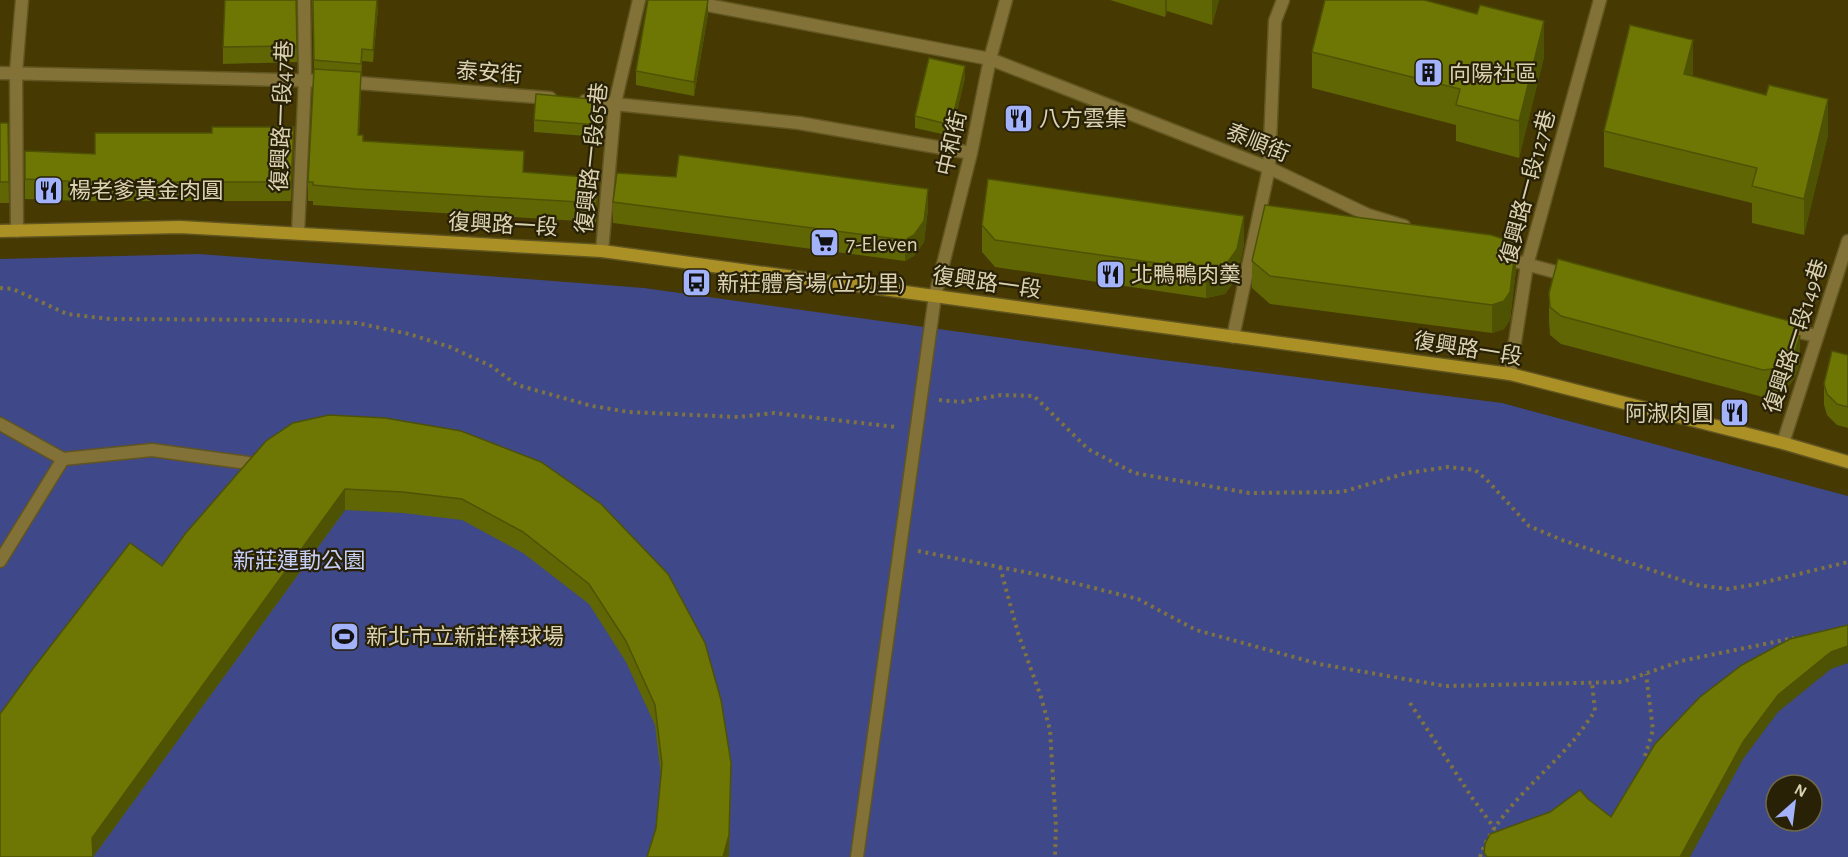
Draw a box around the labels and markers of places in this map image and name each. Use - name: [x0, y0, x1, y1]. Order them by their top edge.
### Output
- building icon: 向陽社區: [1412, 57, 1444, 89]
- place label: 向陽社區: [1449, 62, 1537, 85]
- restaurant icon: 八方雲集: [1002, 102, 1034, 134]
- place label: 八方雲集: [1039, 107, 1127, 130]
- restaurant icon: 楊老爹黃金肉圓: [32, 174, 64, 206]
- place label: 楊老爹黃金肉圓: [69, 179, 223, 202]
- supermarket icon: 7-Eleven: [809, 227, 841, 259]
- place label: 7-Eleven: [846, 233, 918, 255]
- restaurant icon: 北鴨鴨肉羮: [1094, 258, 1126, 290]
- place label: 北鴨鴨肉羮: [1131, 263, 1241, 286]
- bus stop icon: 新莊體育場(立功里): [680, 267, 712, 299]
- place label: 新莊體育場(立功里): [717, 272, 906, 295]
- restaurant icon: 阿淑肉圓: [1718, 397, 1750, 429]
- place label: 阿淑肉圓: [1625, 402, 1713, 425]
- sports icon: 新北市立新莊棒球場: [329, 620, 361, 652]
- place label: 新北市立新莊棒球場: [366, 625, 564, 648]

